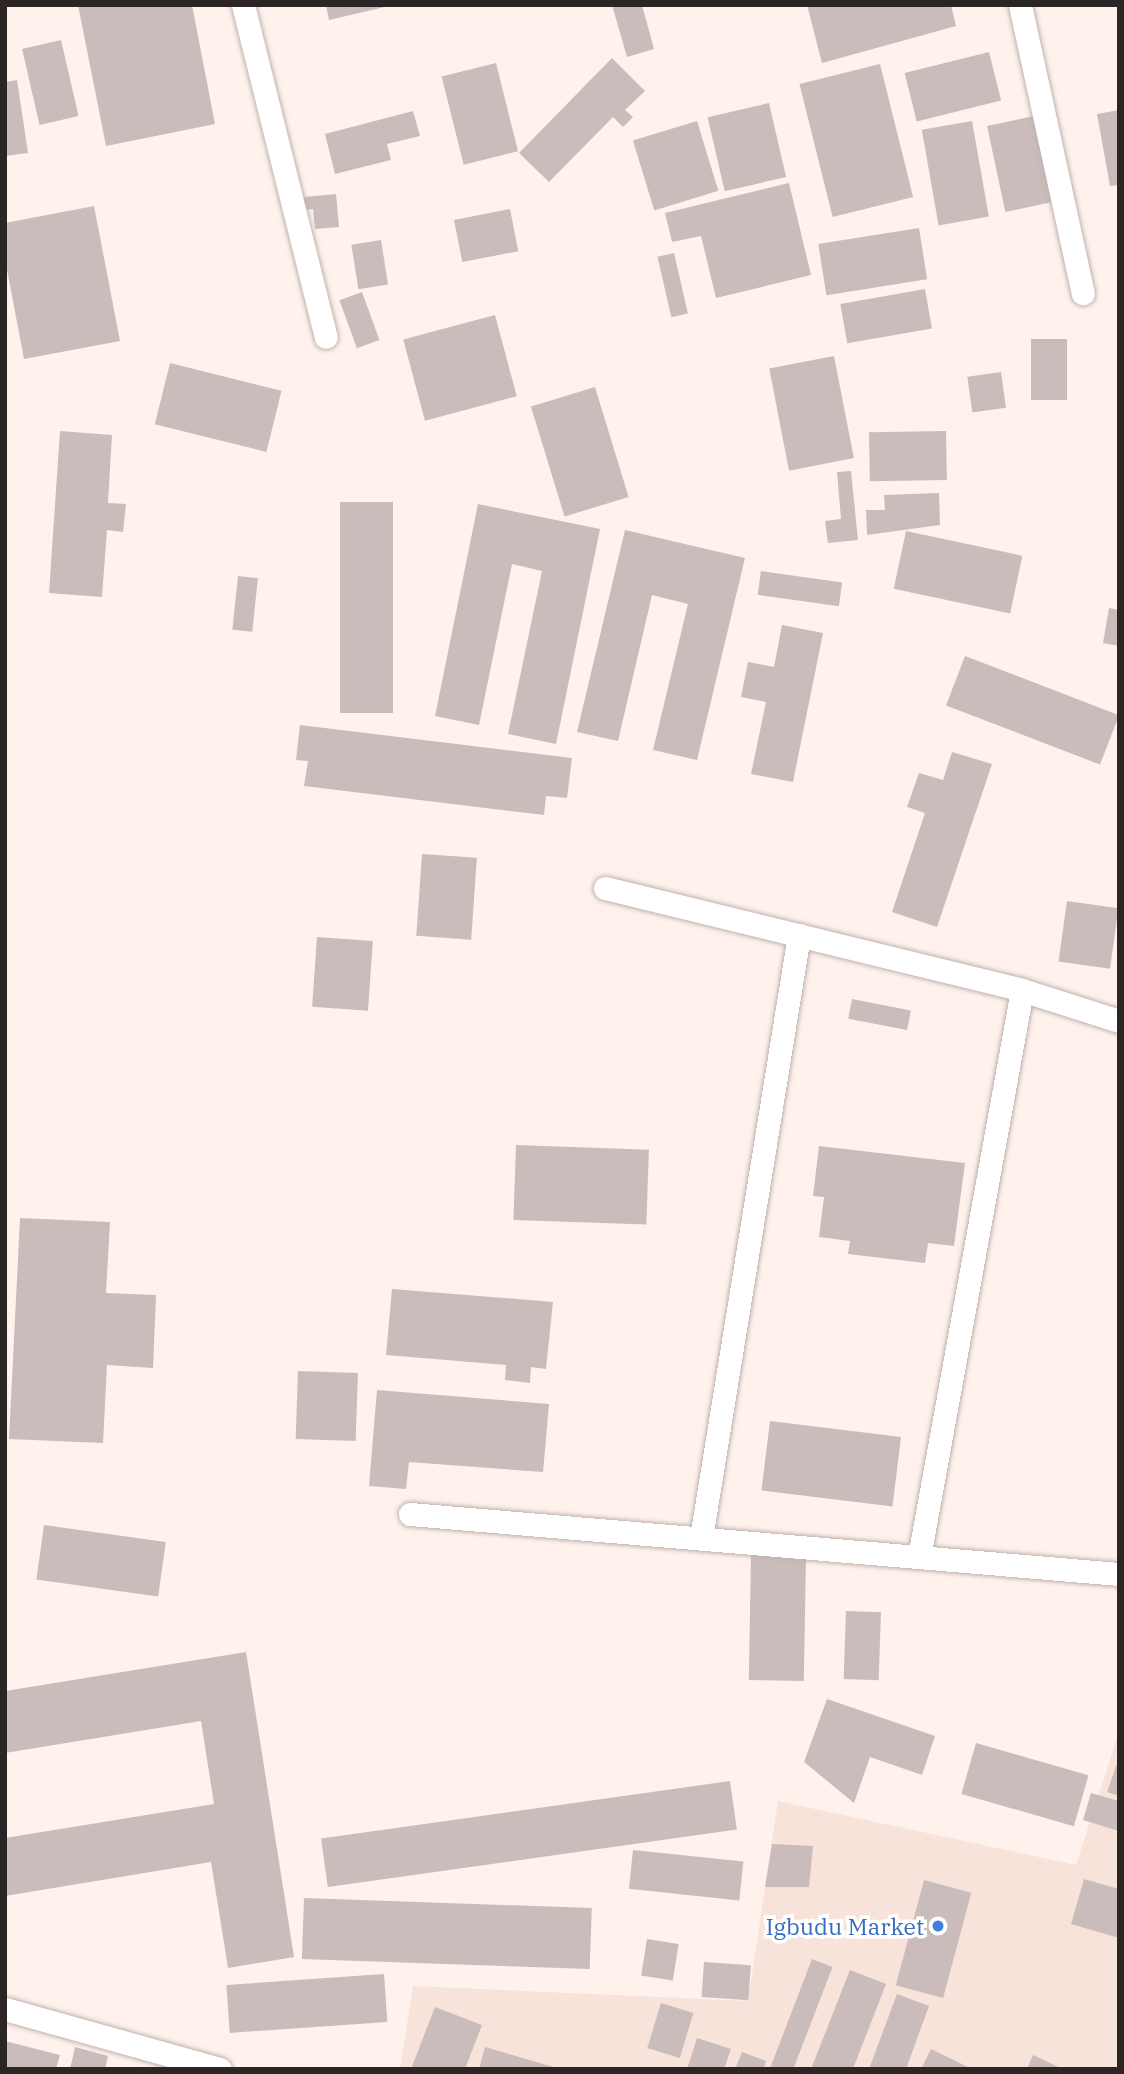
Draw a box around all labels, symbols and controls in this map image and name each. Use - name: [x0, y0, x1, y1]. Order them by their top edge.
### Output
- place label: Igbudu Market: [766, 1912, 924, 1940]
- marker: Igbudu Market: [930, 1918, 946, 1934]

